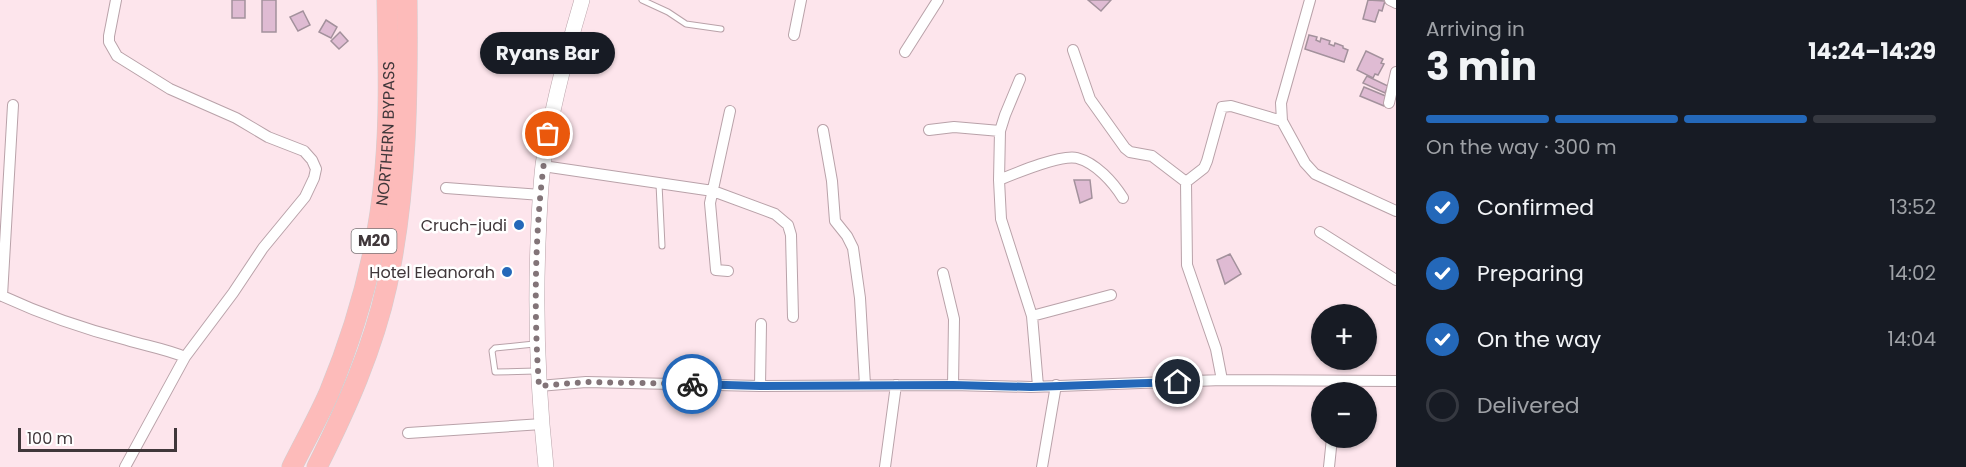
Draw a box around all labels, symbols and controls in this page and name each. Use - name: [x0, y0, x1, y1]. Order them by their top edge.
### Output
- text: Arriving in: [1426, 15, 1525, 43]
- callout: Ryans Bar: [480, 32, 616, 74]
- text: 14:24–14:29: [1808, 36, 1936, 67]
- text: Ryans Bar: [496, 39, 599, 67]
- text: 3 min: [1426, 39, 1537, 94]
- street label: NORTHERN BYPASS: [370, 61, 400, 207]
- pin: [522, 108, 573, 159]
- icon: bag: [531, 117, 564, 150]
- text: On the way · 300 m: [1426, 133, 1617, 161]
- icon: check: [1426, 191, 1459, 224]
- text: Confirmed: [1477, 192, 1594, 223]
- text: 13:52: [1890, 193, 1936, 221]
- place label: Cruch-judi: [421, 214, 507, 237]
- marker: Cruch-judi: [512, 218, 526, 232]
- road number: M20: [352, 229, 397, 253]
- icon: check: [1426, 257, 1459, 290]
- text: Preparing: [1477, 258, 1584, 289]
- text: 14:02: [1889, 259, 1936, 287]
- place label: Hotel Eleanorah: [369, 261, 495, 284]
- marker: Hotel Eleanorah: [500, 265, 514, 279]
- map controls: [1311, 304, 1377, 448]
- button: +: [1311, 304, 1377, 370]
- icon: check: [1426, 323, 1459, 356]
- text: On the way: [1477, 324, 1601, 355]
- text: 14:04: [1888, 325, 1936, 353]
- courier: [662, 354, 722, 414]
- pin: [1152, 356, 1203, 407]
- icon: home: [1161, 365, 1194, 398]
- icon: bike: [676, 368, 709, 401]
- button: −: [1311, 382, 1377, 448]
- text: Delivered: [1477, 390, 1580, 421]
- scale bar: [18, 425, 177, 452]
- text: 100 m: [27, 427, 73, 450]

